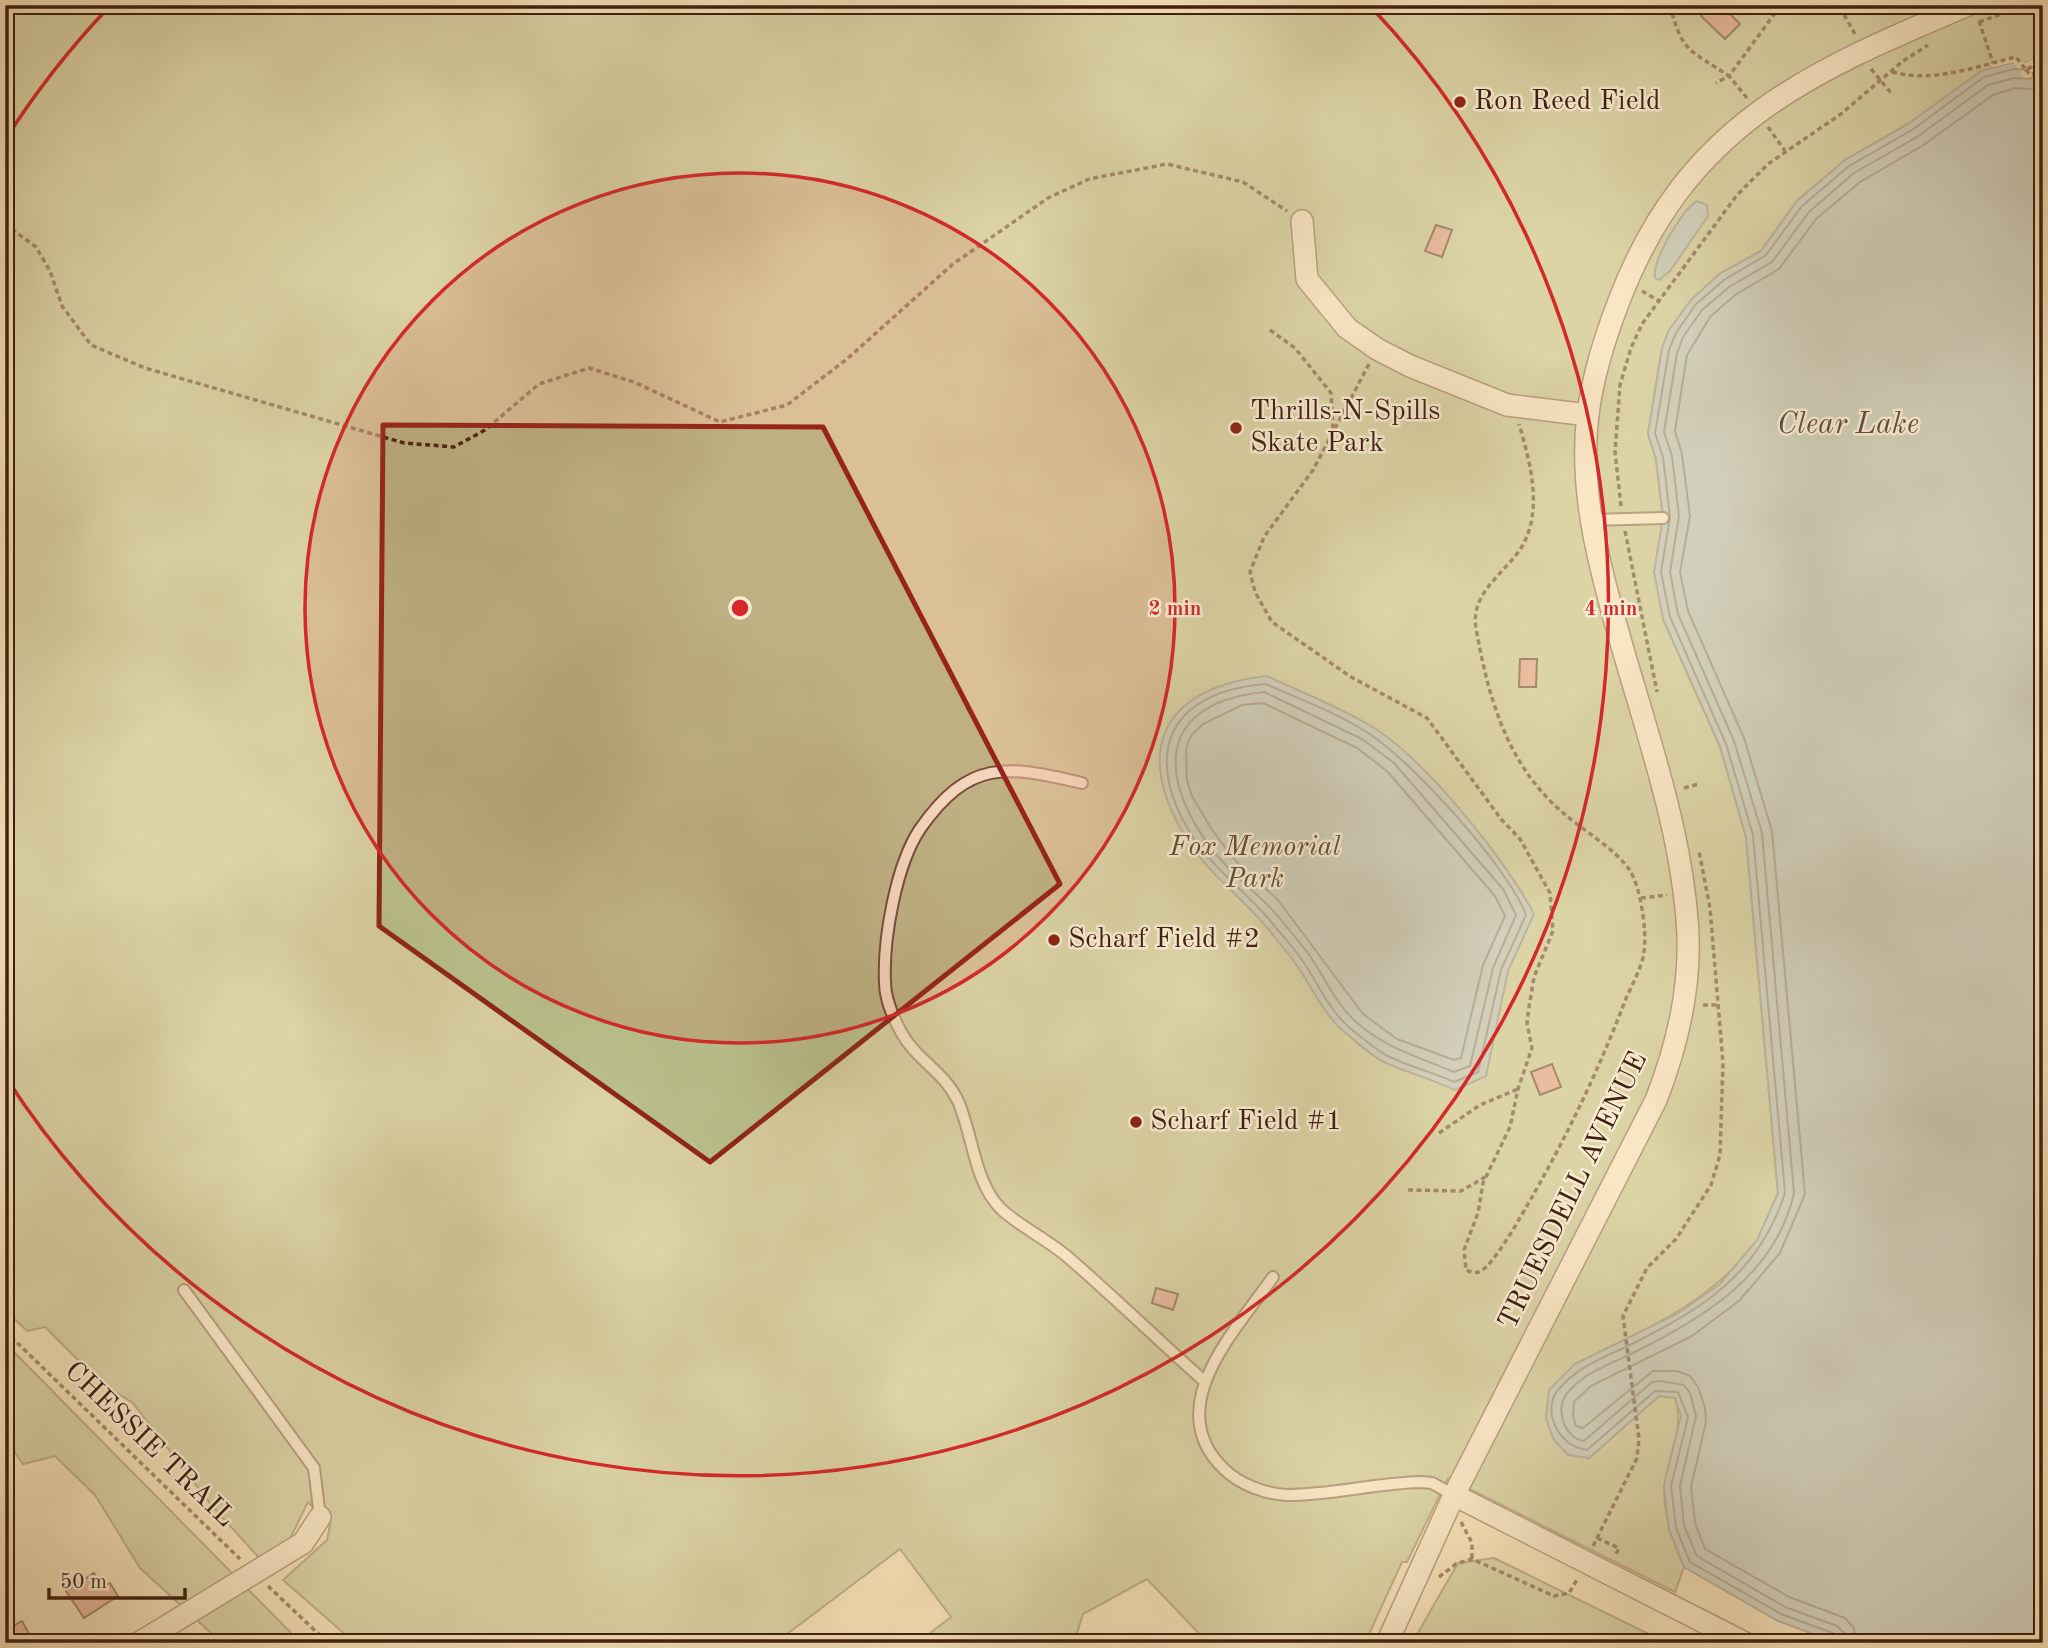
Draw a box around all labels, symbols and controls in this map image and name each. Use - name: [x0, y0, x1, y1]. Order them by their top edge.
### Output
- place label: Ron Reed Field: [1474, 88, 1661, 116]
- marker: Ron Reed Field: [1452, 94, 1468, 110]
- place label: Thrills-N-Spills Skate Park: [1250, 398, 1441, 458]
- water label: Clear Lake: [1777, 410, 1919, 440]
- marker: Thrills-N-Spills Skate Park: [1228, 420, 1244, 436]
- centre of rings: [728, 596, 752, 620]
- text: 2 min: [1149, 599, 1201, 620]
- text: 4 min: [1585, 599, 1637, 620]
- park label: Fox Memorial Park: [1168, 834, 1341, 894]
- place label: Scharf Field #2: [1068, 926, 1260, 954]
- marker: Scharf Field #2: [1046, 932, 1062, 948]
- street label: TRUESDELL AVENUE: [1495, 1048, 1653, 1334]
- place label: Scharf Field #1: [1150, 1108, 1342, 1136]
- marker: Scharf Field #1: [1128, 1114, 1144, 1130]
- street label: CHESSIE TRAIL: [59, 1357, 239, 1533]
- scale bar: [49, 1557, 186, 1601]
- text: 50 m: [60, 1572, 107, 1593]

